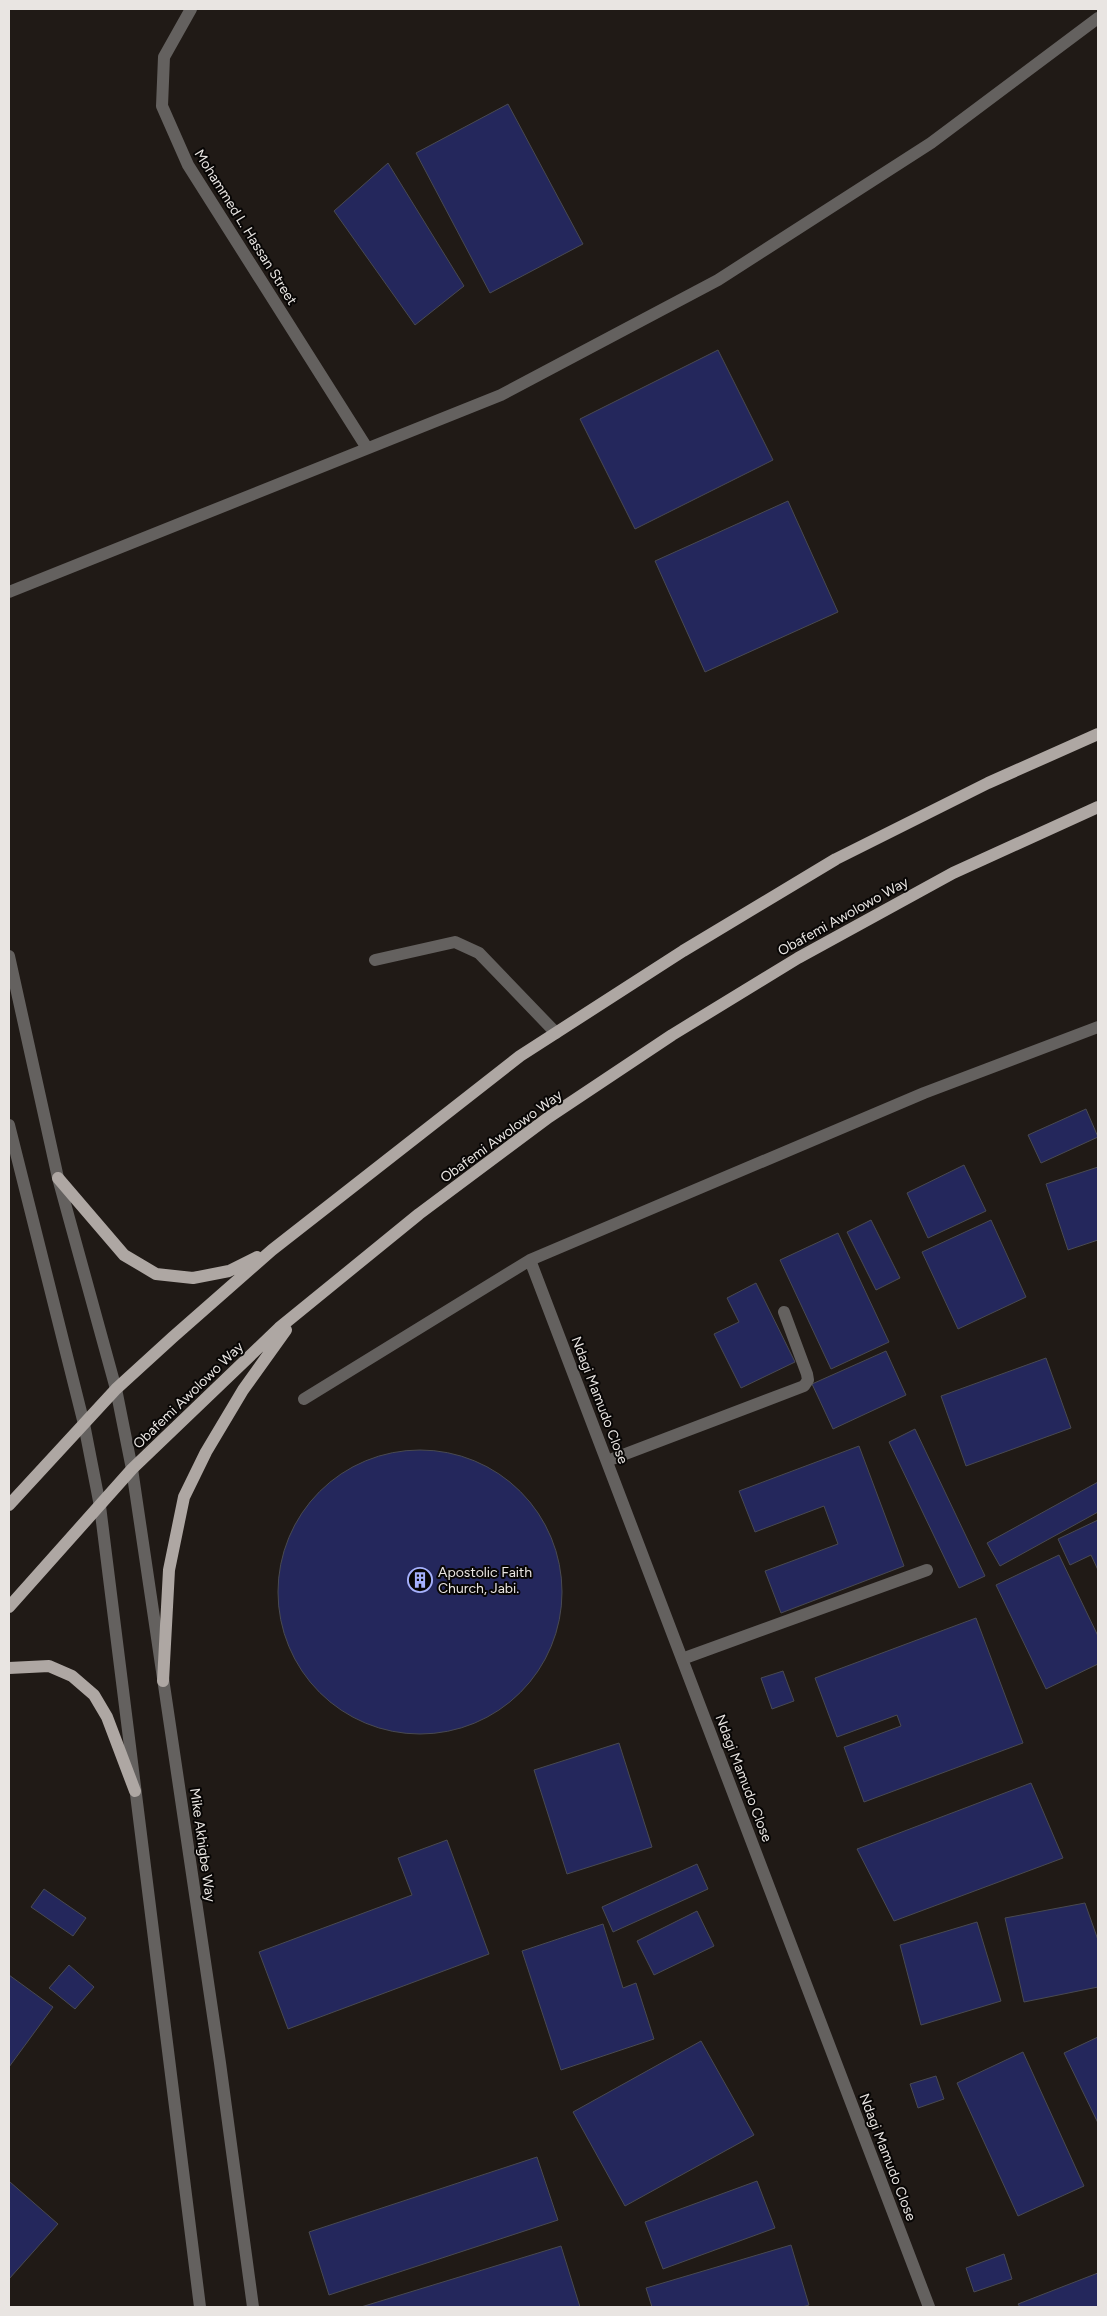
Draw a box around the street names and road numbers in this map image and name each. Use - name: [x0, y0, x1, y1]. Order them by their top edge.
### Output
- street label: Mohammed L. Hassan Street: [191, 146, 300, 308]
- street label: Obafemi Awolowo Way: [775, 873, 912, 959]
- street label: Obafemi Awolowo Way: [437, 1086, 566, 1186]
- street label: Ndagi Mamudo Close: [567, 1334, 632, 1467]
- street label: Obafemi Awolowo Way: [130, 1338, 247, 1452]
- street label: Ndagi Mamudo Close: [711, 1712, 776, 1845]
- street label: Mike Akhigbe Way: [186, 1787, 219, 1904]
- street label: Ndagi Mamudo Close: [855, 2091, 920, 2224]

